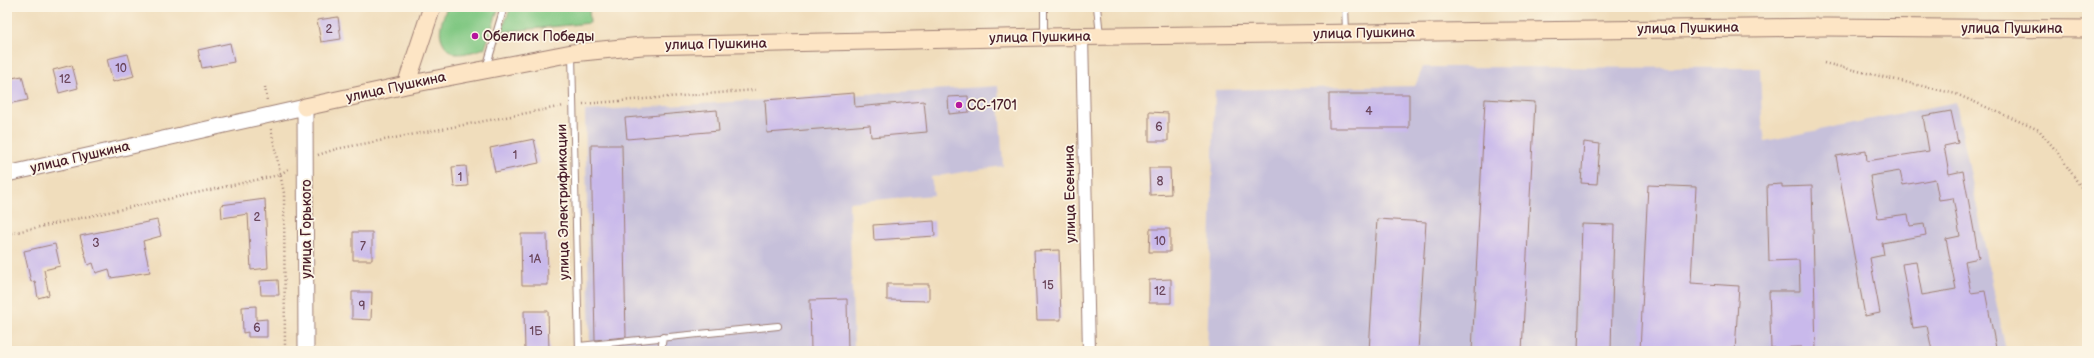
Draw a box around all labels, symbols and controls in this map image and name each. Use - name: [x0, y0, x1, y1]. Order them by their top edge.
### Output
- street label: улица Пушкина: [1637, 19, 1740, 37]
- street label: улица Пушкина: [1961, 20, 2064, 37]
- house number: 2: [325, 22, 333, 37]
- street label: улица Пушкина: [1313, 24, 1416, 42]
- place label: Обелиск Победы: [483, 28, 594, 45]
- street label: улица Пушкина: [989, 28, 1092, 46]
- marker: Обелиск Победы: [470, 31, 480, 41]
- street label: улица Пушкина: [665, 35, 768, 53]
- house number: 10: [115, 61, 127, 76]
- street label: улица Пушкина: [344, 68, 448, 106]
- house number: 12: [59, 72, 71, 87]
- place label: СС-1701: [967, 97, 1017, 114]
- marker: СС-1701: [954, 100, 964, 110]
- house number: 4: [1365, 104, 1373, 119]
- house number: 6: [1155, 120, 1163, 135]
- street label: улица Электрификации: [553, 124, 573, 280]
- street label: улица Пушкина: [29, 137, 132, 177]
- street label: улица Есенина: [1061, 144, 1079, 243]
- house number: 1: [513, 148, 517, 163]
- house number: 1: [458, 170, 462, 185]
- house number: 8: [1157, 174, 1164, 189]
- street label: улица Горького: [298, 179, 315, 279]
- house number: 2: [253, 210, 261, 225]
- house number: 10: [1154, 234, 1166, 249]
- house number: 3: [92, 236, 100, 251]
- house number: 7: [360, 239, 366, 254]
- house number: 1А: [529, 252, 542, 267]
- house number: 15: [1042, 278, 1054, 293]
- house number: 12: [1154, 284, 1166, 299]
- house number: 9: [359, 299, 366, 314]
- house number: 6: [253, 321, 261, 336]
- house number: 1Б: [530, 324, 543, 339]

